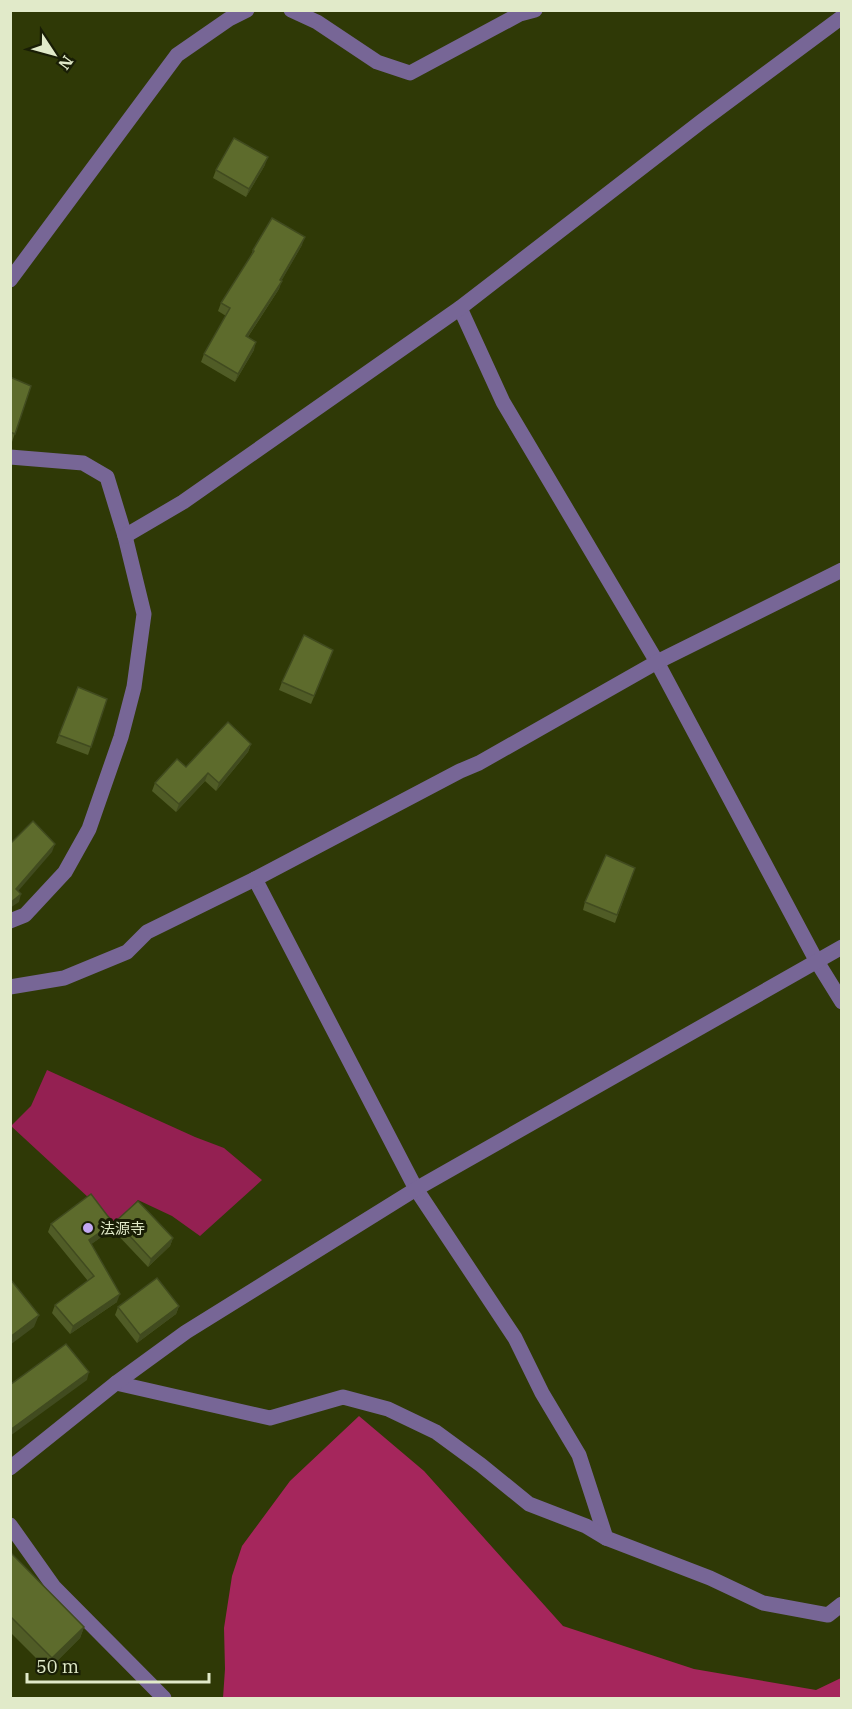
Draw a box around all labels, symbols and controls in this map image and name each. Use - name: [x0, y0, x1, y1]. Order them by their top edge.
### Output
- north arrow: [24, 24, 84, 84]
- text: N: [54, 52, 78, 74]
- place label: 法源寺: [100, 1219, 145, 1238]
- marker: 法源寺: [81, 1221, 95, 1235]
- scale bar: [27, 1646, 208, 1684]
- text: 50 m: [36, 1655, 79, 1678]

